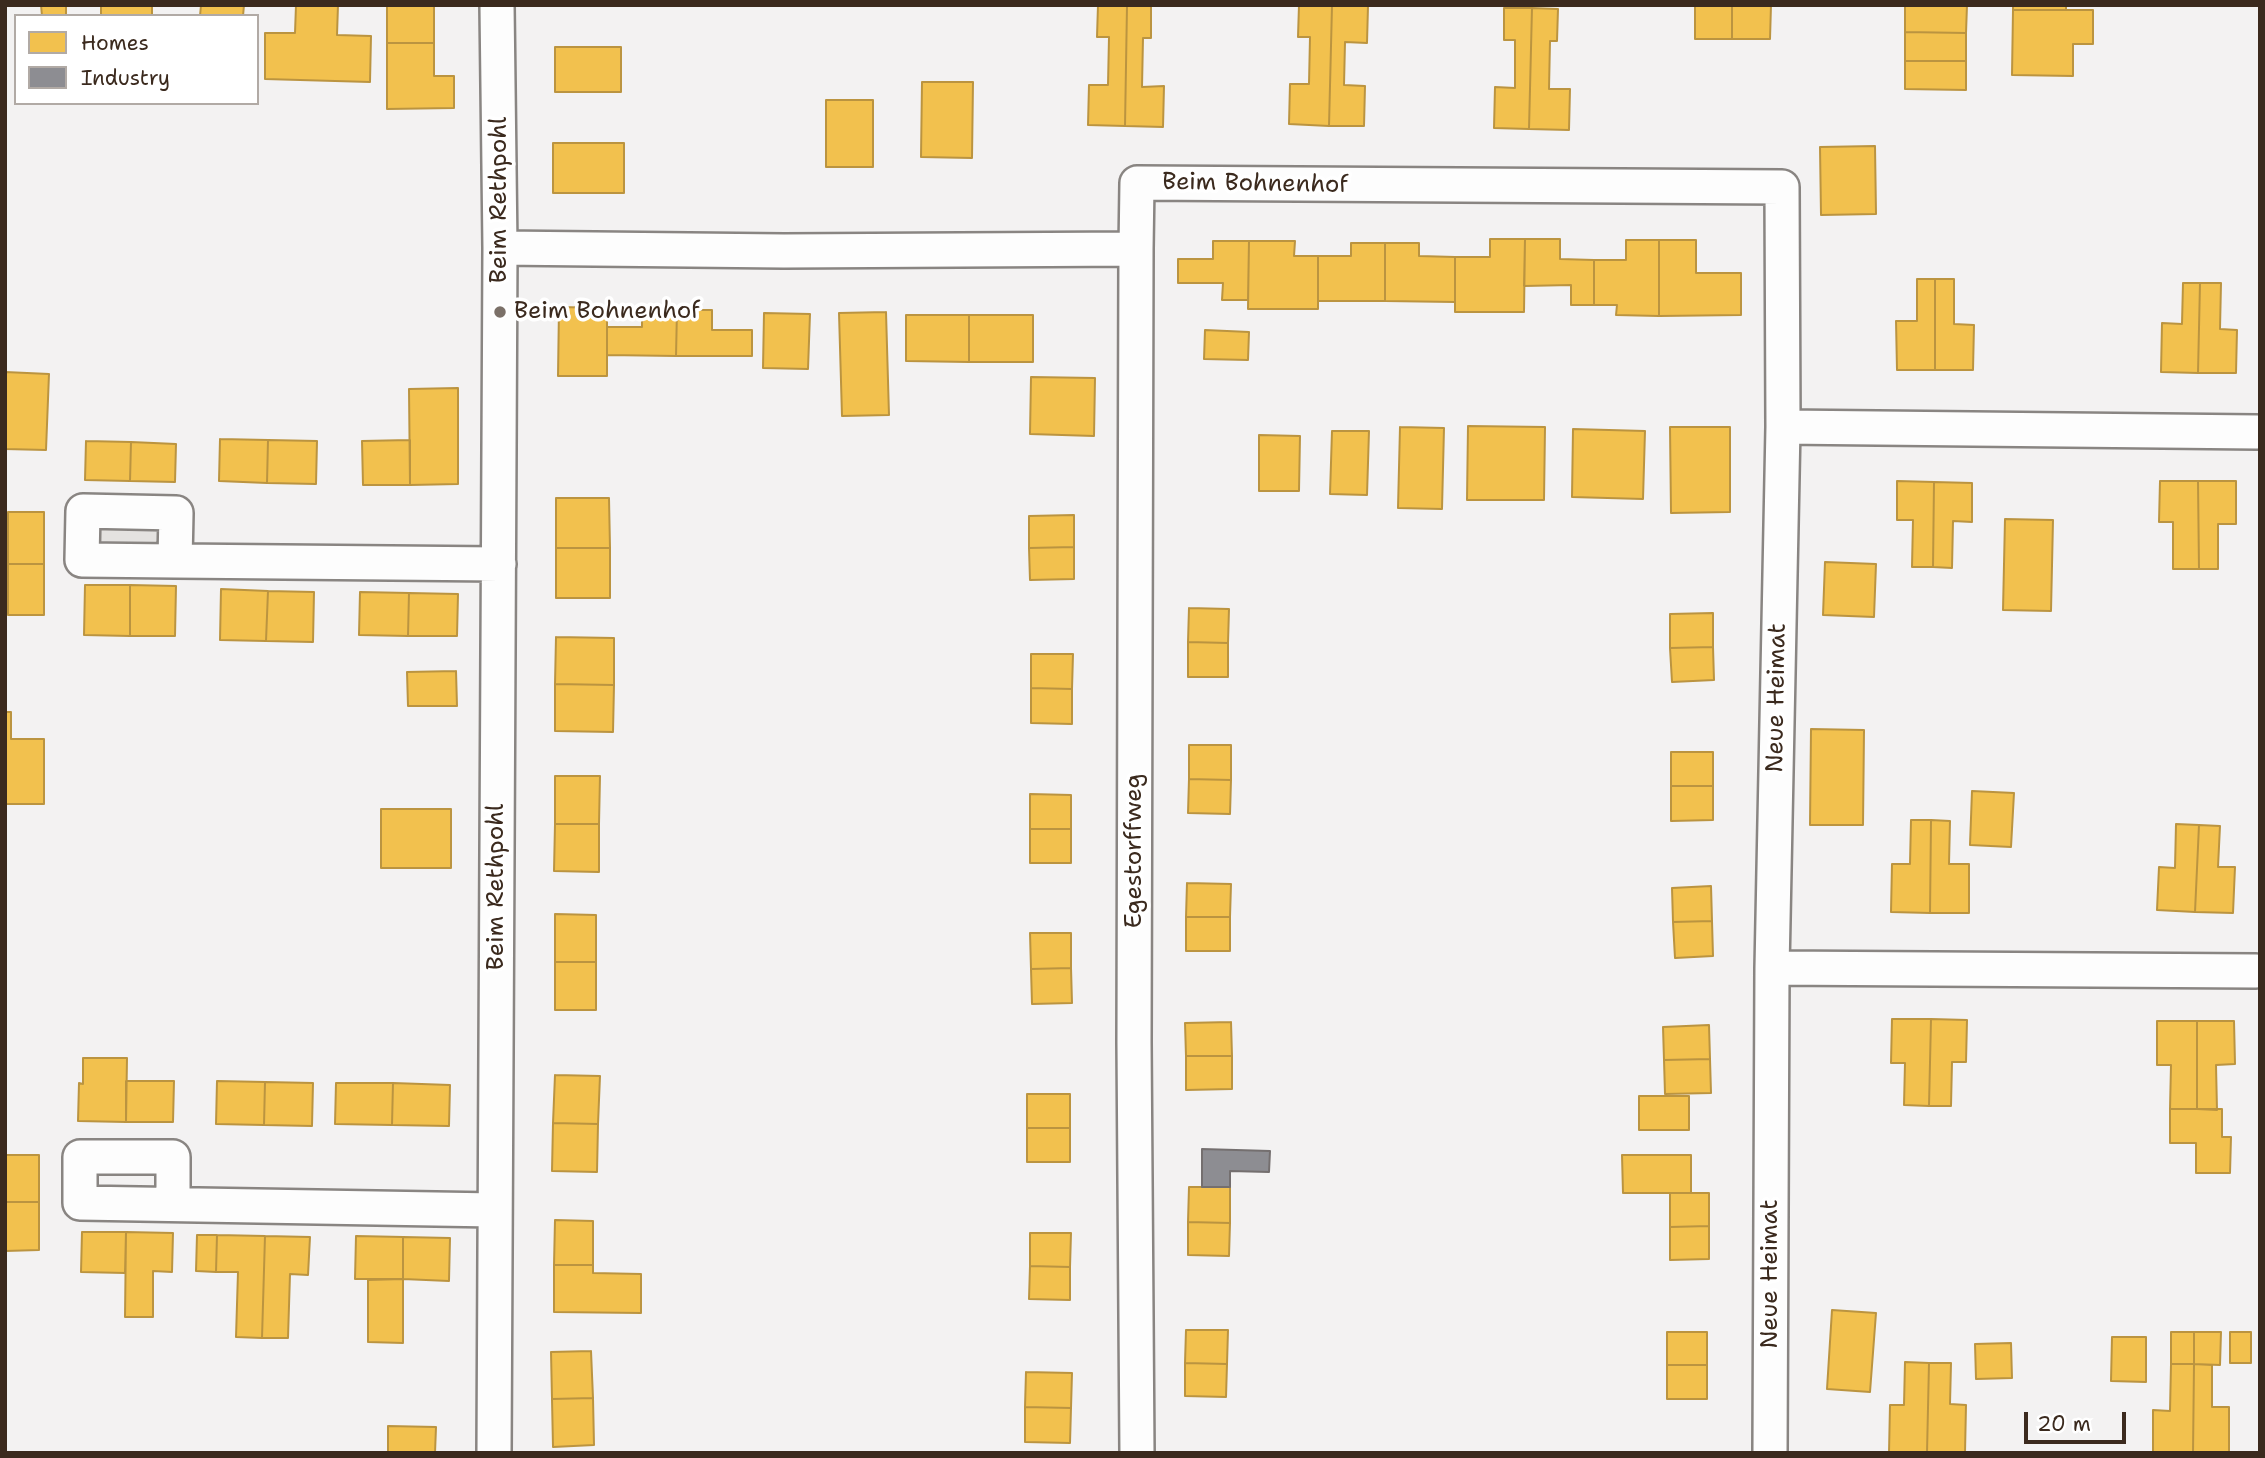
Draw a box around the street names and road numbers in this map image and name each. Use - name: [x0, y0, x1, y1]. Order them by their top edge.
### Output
- street label: Beim Rethpohl: [486, 117, 514, 283]
- street label: Beim Bohnenhof: [1162, 168, 1348, 200]
- street label: Neue Heimat: [1761, 623, 1793, 773]
- street label: Egestorffweg: [1121, 774, 1149, 928]
- street label: Beim Rethpohl: [483, 804, 511, 970]
- street label: Neue Heimat: [1757, 1199, 1785, 1349]

